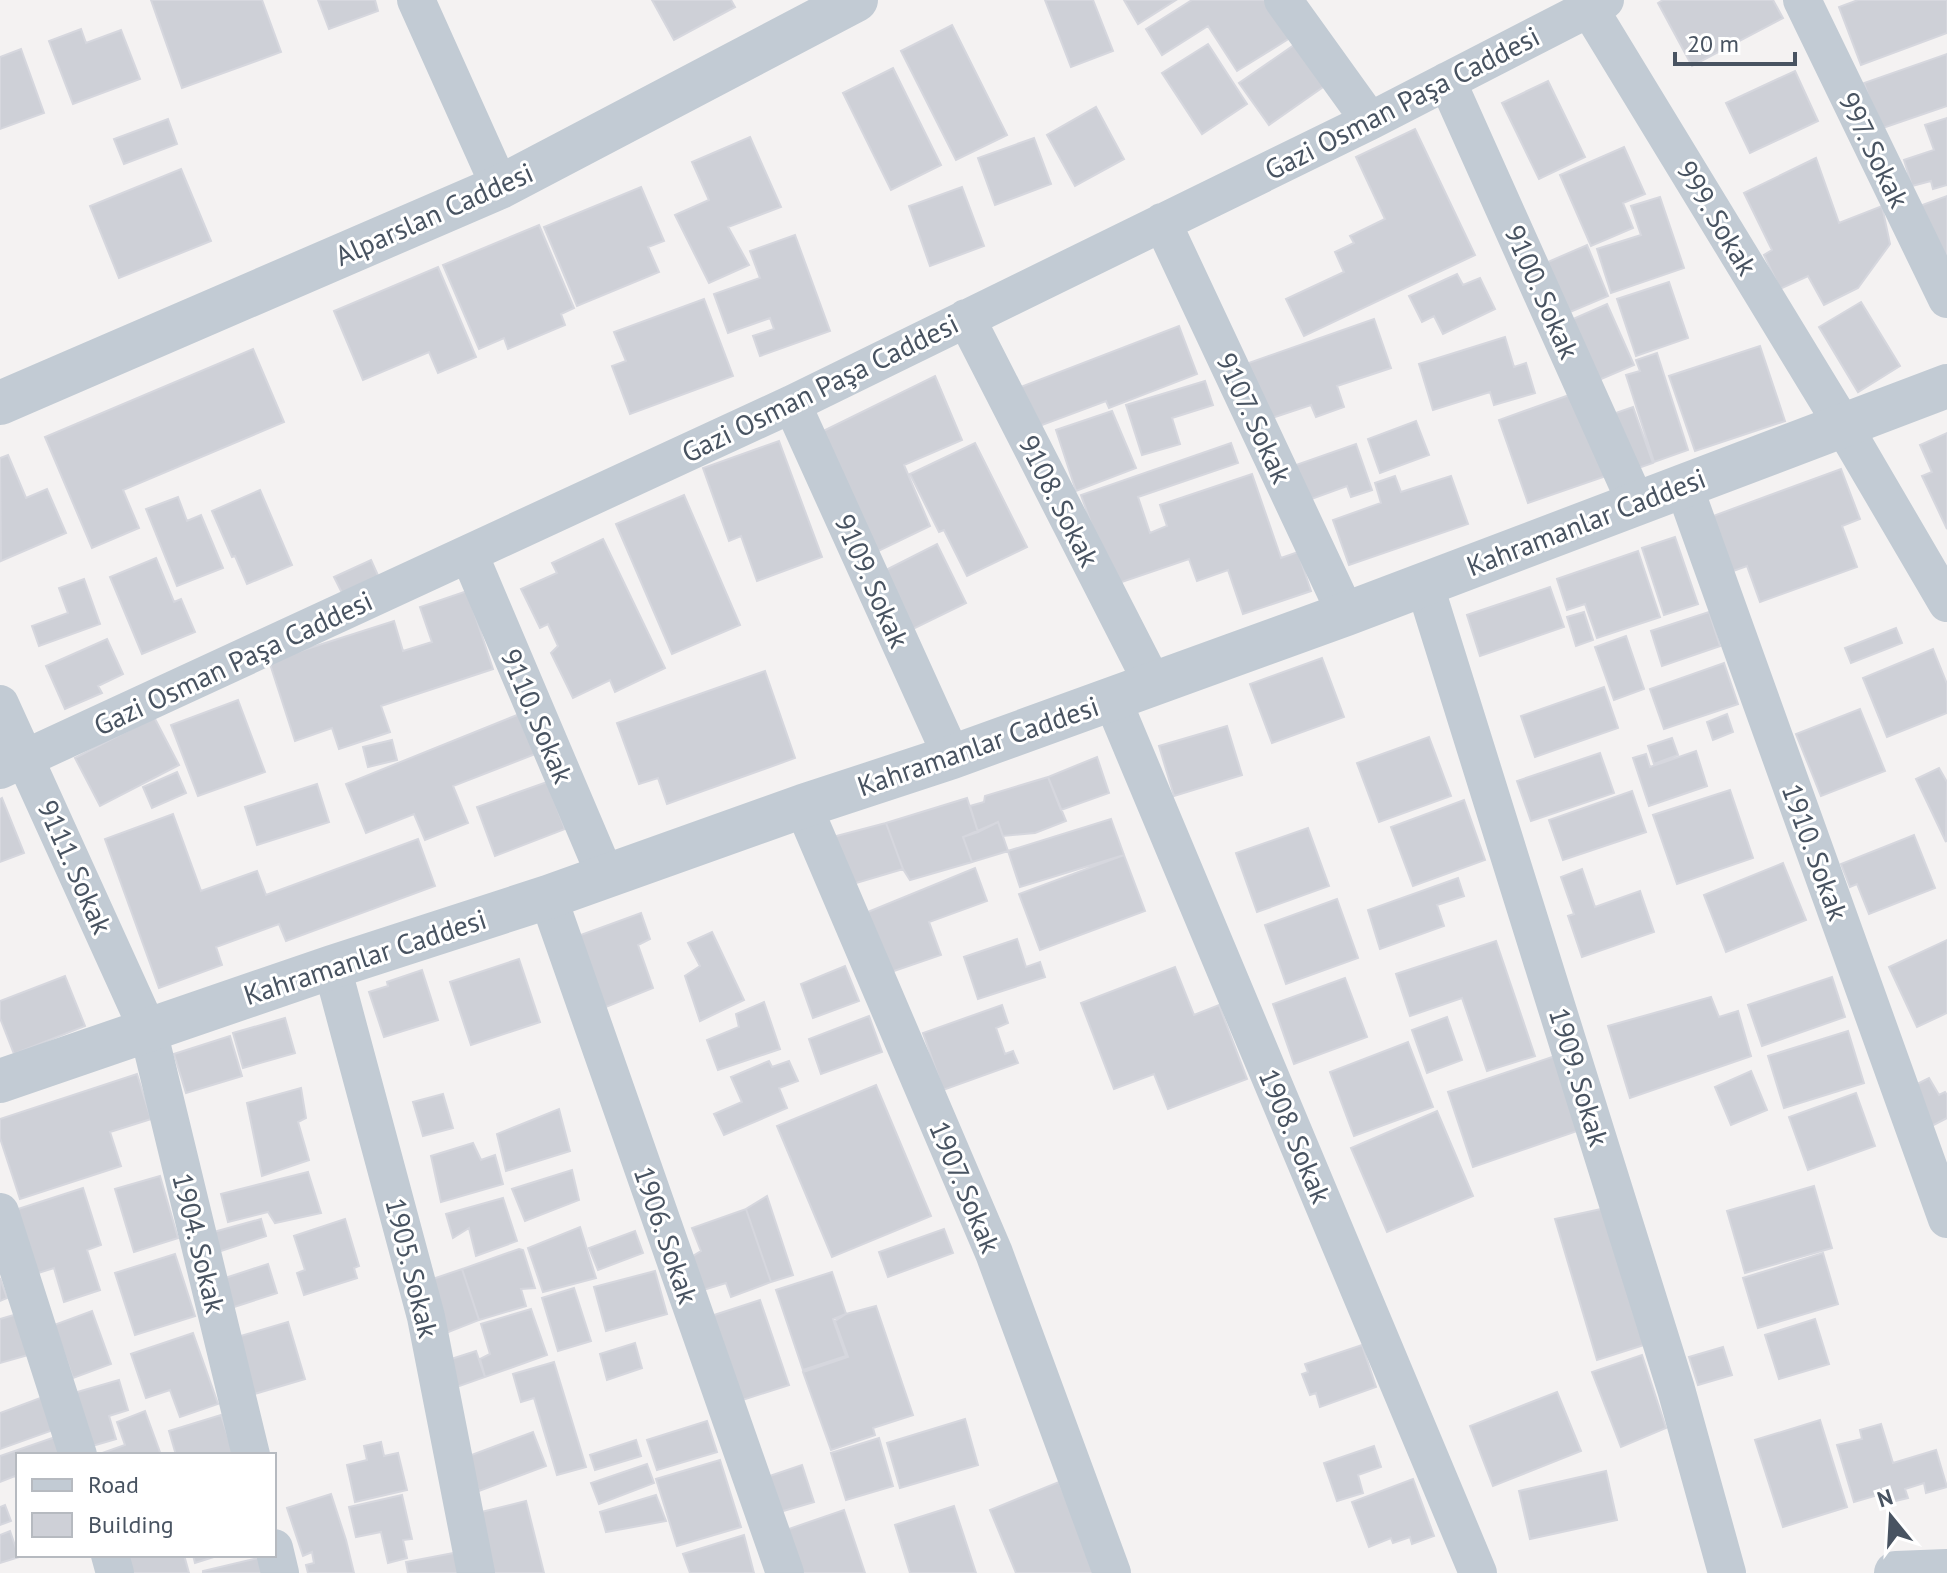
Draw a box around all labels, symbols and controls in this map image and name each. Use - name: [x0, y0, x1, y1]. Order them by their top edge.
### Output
- scale bar: [1675, 16, 1795, 66]
- street label: Gazi Osman Paşa Caddesi: [1258, 17, 1545, 188]
- text: 20 m: [1687, 28, 1739, 59]
- street label: 997. Sokak: [1831, 86, 1919, 214]
- street label: Alparslan Caddesi: [329, 153, 539, 274]
- street label: 999. Sokak: [1669, 154, 1766, 282]
- street label: 9100. Sokak: [1496, 219, 1589, 365]
- street label: Gazi Osman Paşa Caddesi: [675, 304, 964, 471]
- street label: 9107. Sokak: [1208, 347, 1301, 490]
- street label: 9108. Sokak: [1011, 429, 1109, 573]
- street label: Kahramanlar Caddesi: [1461, 459, 1711, 584]
- street label: 9109. Sokak: [826, 508, 919, 654]
- street label: Gazi Osman Paşa Caddesi: [87, 582, 378, 743]
- street label: 9110. Sokak: [493, 643, 583, 789]
- street label: Kahramanlar Caddesi: [852, 687, 1103, 804]
- street label: 1910. Sokak: [1774, 778, 1857, 926]
- street label: 9111. Sokak: [29, 794, 122, 940]
- street label: Kahramanlar Caddesi: [239, 900, 491, 1013]
- street label: 1909. Sokak: [1541, 1003, 1618, 1151]
- street label: 1908. Sokak: [1251, 1063, 1341, 1209]
- street label: 1907. Sokak: [921, 1115, 1010, 1259]
- street label: 1906. Sokak: [626, 1161, 707, 1309]
- street label: 1904. Sokak: [164, 1169, 235, 1317]
- street label: 1905. Sokak: [377, 1194, 448, 1342]
- legend: [16, 1453, 276, 1557]
- text: Road: [88, 1469, 139, 1500]
- north arrow: [1851, 1477, 1931, 1557]
- text: N: [1874, 1482, 1896, 1514]
- text: Building: [88, 1509, 174, 1540]

